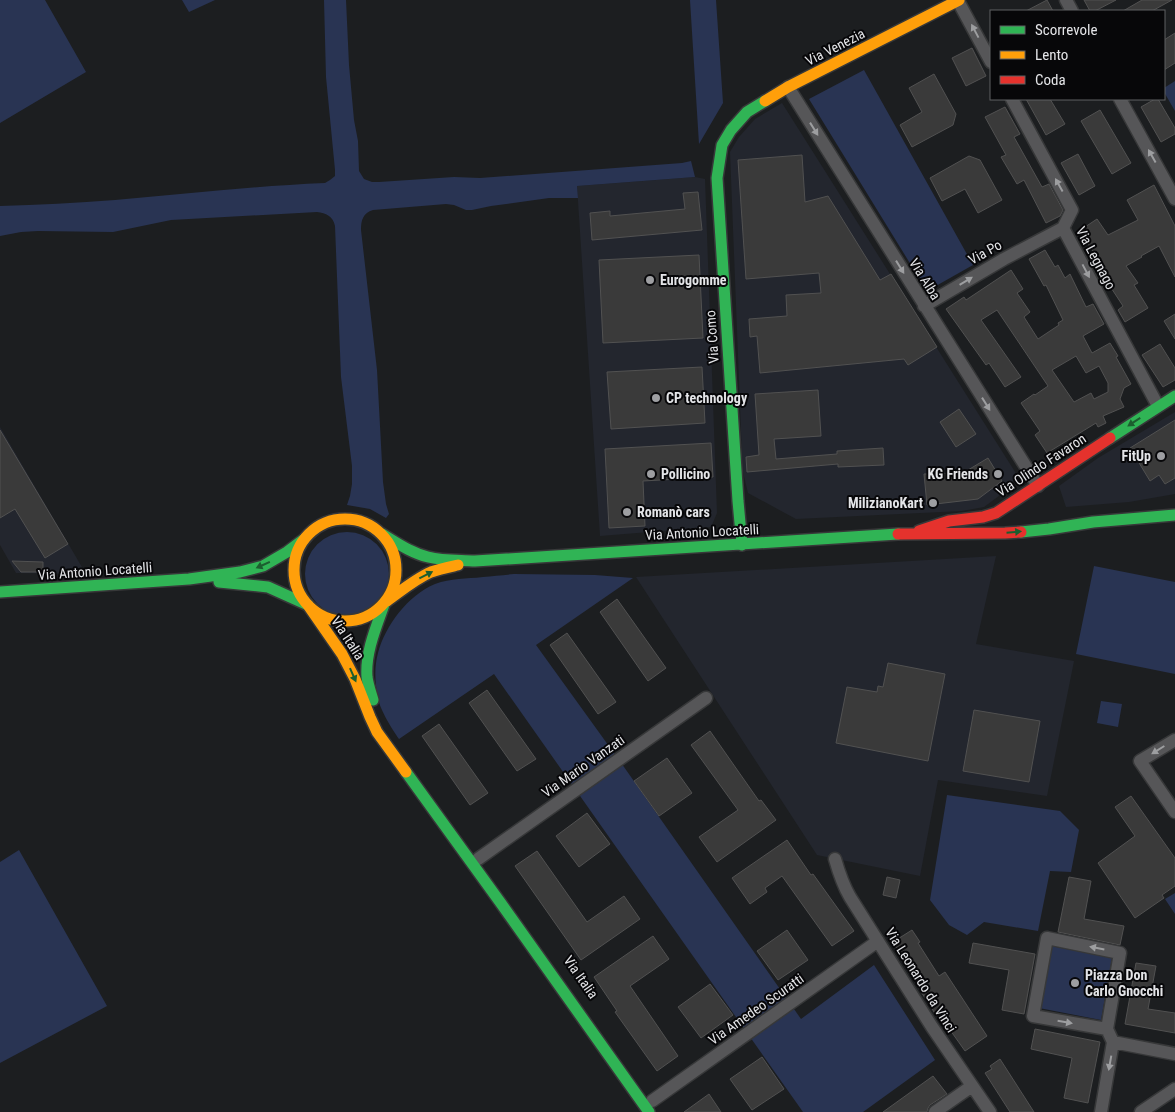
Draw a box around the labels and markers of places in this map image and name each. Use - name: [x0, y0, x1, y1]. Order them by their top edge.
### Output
- place label: Eurogomme: [660, 272, 727, 288]
- marker: Eurogomme: [644, 274, 656, 286]
- place label: CP technology: [666, 390, 748, 406]
- marker: CP technology: [650, 392, 662, 404]
- place label: FitUp: [1122, 448, 1151, 464]
- marker: FitUp: [1155, 450, 1167, 462]
- place label: Pollicino: [661, 466, 710, 482]
- place label: KG Friends: [928, 466, 988, 482]
- marker: Pollicino: [645, 468, 657, 480]
- marker: KG Friends: [992, 468, 1004, 480]
- place label: MilizianoKart: [848, 495, 923, 511]
- marker: MilizianoKart: [927, 497, 939, 509]
- place label: Romanò cars: [637, 504, 710, 520]
- marker: Romanò cars: [621, 506, 633, 518]
- place label: Piazza Don Carlo Gnocchi: [1085, 967, 1163, 999]
- marker: Piazza Don Carlo Gnocchi: [1069, 977, 1081, 989]

